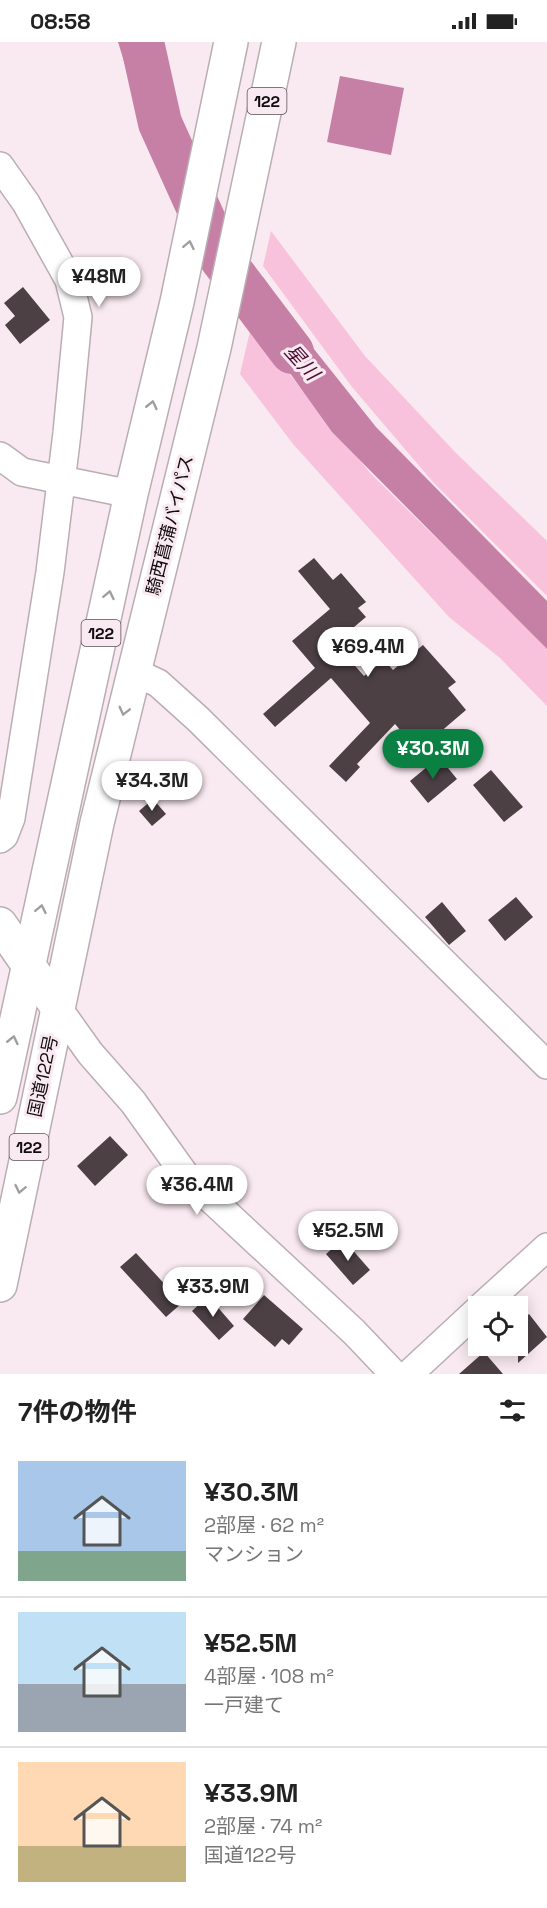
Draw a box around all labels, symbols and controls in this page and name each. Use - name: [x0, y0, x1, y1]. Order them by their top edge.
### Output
- text: 08:58: [30, 7, 90, 35]
- road number: 122: [248, 88, 286, 114]
- one-way arrow: [182, 240, 195, 250]
- pin: ¥48M: [63, 257, 135, 308]
- text: ¥48M: [72, 263, 126, 289]
- water label: 星川: [279, 338, 326, 387]
- one-way arrow: [145, 400, 158, 410]
- street label: 騎西菖蒲バイパス: [141, 452, 198, 597]
- one-way arrow: [102, 590, 115, 600]
- road number: 122: [82, 620, 120, 646]
- pin: ¥69.4M: [319, 627, 417, 678]
- text: ¥69.4M: [331, 633, 405, 659]
- one-way arrow: [119, 706, 132, 716]
- pin: ¥30.3M: [384, 729, 482, 780]
- text: ¥30.3M: [396, 735, 470, 761]
- pin: ¥34.3M: [103, 761, 201, 812]
- text: ¥34.3M: [115, 767, 189, 793]
- one-way arrow: [34, 904, 47, 914]
- street label: 国道122号: [23, 1033, 62, 1119]
- one-way arrow: [5, 1035, 18, 1045]
- road number: 122: [9, 1134, 48, 1160]
- pin: ¥36.4M: [148, 1165, 246, 1216]
- text: ¥36.4M: [160, 1171, 234, 1197]
- one-way arrow: [14, 1183, 27, 1193]
- pin: ¥52.5M: [299, 1211, 397, 1262]
- text: ¥52.5M: [312, 1217, 384, 1243]
- pin: ¥33.9M: [164, 1267, 262, 1318]
- text: ¥33.9M: [177, 1273, 249, 1299]
- map controls: [468, 1296, 528, 1356]
- button: locate: [468, 1296, 528, 1356]
- icon: filters: [496, 1394, 529, 1427]
- text: 7件の物件: [18, 1395, 136, 1429]
- text: ¥30.3M: [204, 1475, 299, 1509]
- icon: home: [66, 1485, 138, 1557]
- text: 2部屋 · 62 m²: [204, 1512, 324, 1538]
- text: マンション: [204, 1541, 304, 1567]
- text: ¥52.5M: [204, 1626, 297, 1660]
- icon: home: [66, 1636, 138, 1708]
- text: 4部屋 · 108 m²: [204, 1663, 334, 1689]
- text: 一戸建て: [204, 1692, 284, 1718]
- text: ¥33.9M: [204, 1776, 298, 1810]
- icon: home: [66, 1786, 138, 1858]
- text: 2部屋 · 74 m²: [204, 1813, 322, 1839]
- text: 国道122号: [204, 1842, 296, 1868]

